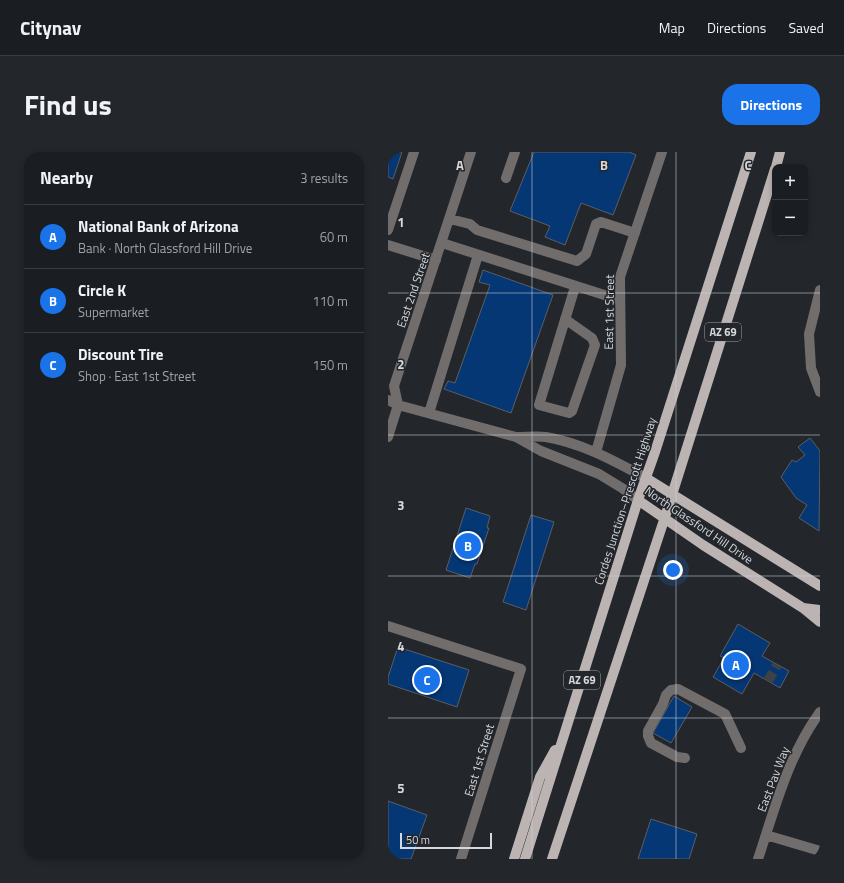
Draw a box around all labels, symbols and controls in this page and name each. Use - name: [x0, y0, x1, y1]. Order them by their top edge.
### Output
- text: Citynav: [20, 13, 81, 42]
- text: Map: [659, 17, 685, 38]
- text: Directions: [707, 17, 766, 38]
- text: Saved: [788, 17, 824, 38]
- text: Find us: [24, 83, 112, 126]
- button: Directions: [722, 84, 820, 125]
- text: A: [456, 155, 464, 175]
- text: B: [600, 155, 608, 175]
- text: C: [744, 155, 752, 175]
- map controls: [772, 164, 808, 236]
- button: +: [772, 164, 808, 200]
- text: Nearby: [40, 165, 93, 191]
- text: 3 results: [300, 168, 348, 188]
- button: −: [772, 200, 808, 236]
- text: 1: [397, 212, 405, 232]
- text: National Bank of Arizona: [78, 215, 239, 238]
- text: A: [49, 227, 57, 247]
- text: 60 m: [320, 227, 348, 247]
- text: Bank · North Glassford Hill Drive: [78, 238, 252, 258]
- street label: East 2nd Street: [391, 249, 435, 330]
- street label: East 1st Street: [599, 273, 619, 350]
- text: Circle K: [78, 279, 126, 302]
- text: B: [49, 291, 57, 311]
- text: 110 m: [312, 291, 348, 311]
- text: Supermarket: [78, 302, 149, 322]
- road number: AZ 69: [705, 323, 741, 341]
- text: Discount Tire: [78, 343, 163, 366]
- text: 2: [397, 354, 405, 374]
- text: C: [49, 355, 57, 375]
- text: 150 m: [312, 355, 348, 375]
- text: Shop · East 1st Street: [78, 366, 196, 386]
- street label: Cordes Junction–Prescott Highway: [589, 414, 661, 587]
- street label: North Glassford Hill Drive: [641, 481, 757, 569]
- text: 3: [397, 495, 405, 515]
- pin: B: [455, 531, 481, 561]
- your location: [663, 560, 683, 580]
- text: 4: [397, 636, 405, 656]
- pin: A: [723, 650, 749, 680]
- pin: C: [414, 665, 440, 695]
- road number: AZ 69: [564, 671, 600, 689]
- street label: East 1st Street: [459, 721, 499, 799]
- street label: East Pav Way: [752, 743, 794, 814]
- text: 5: [397, 778, 405, 798]
- scale bar: [400, 831, 492, 850]
- text: 50 m: [406, 832, 430, 848]

